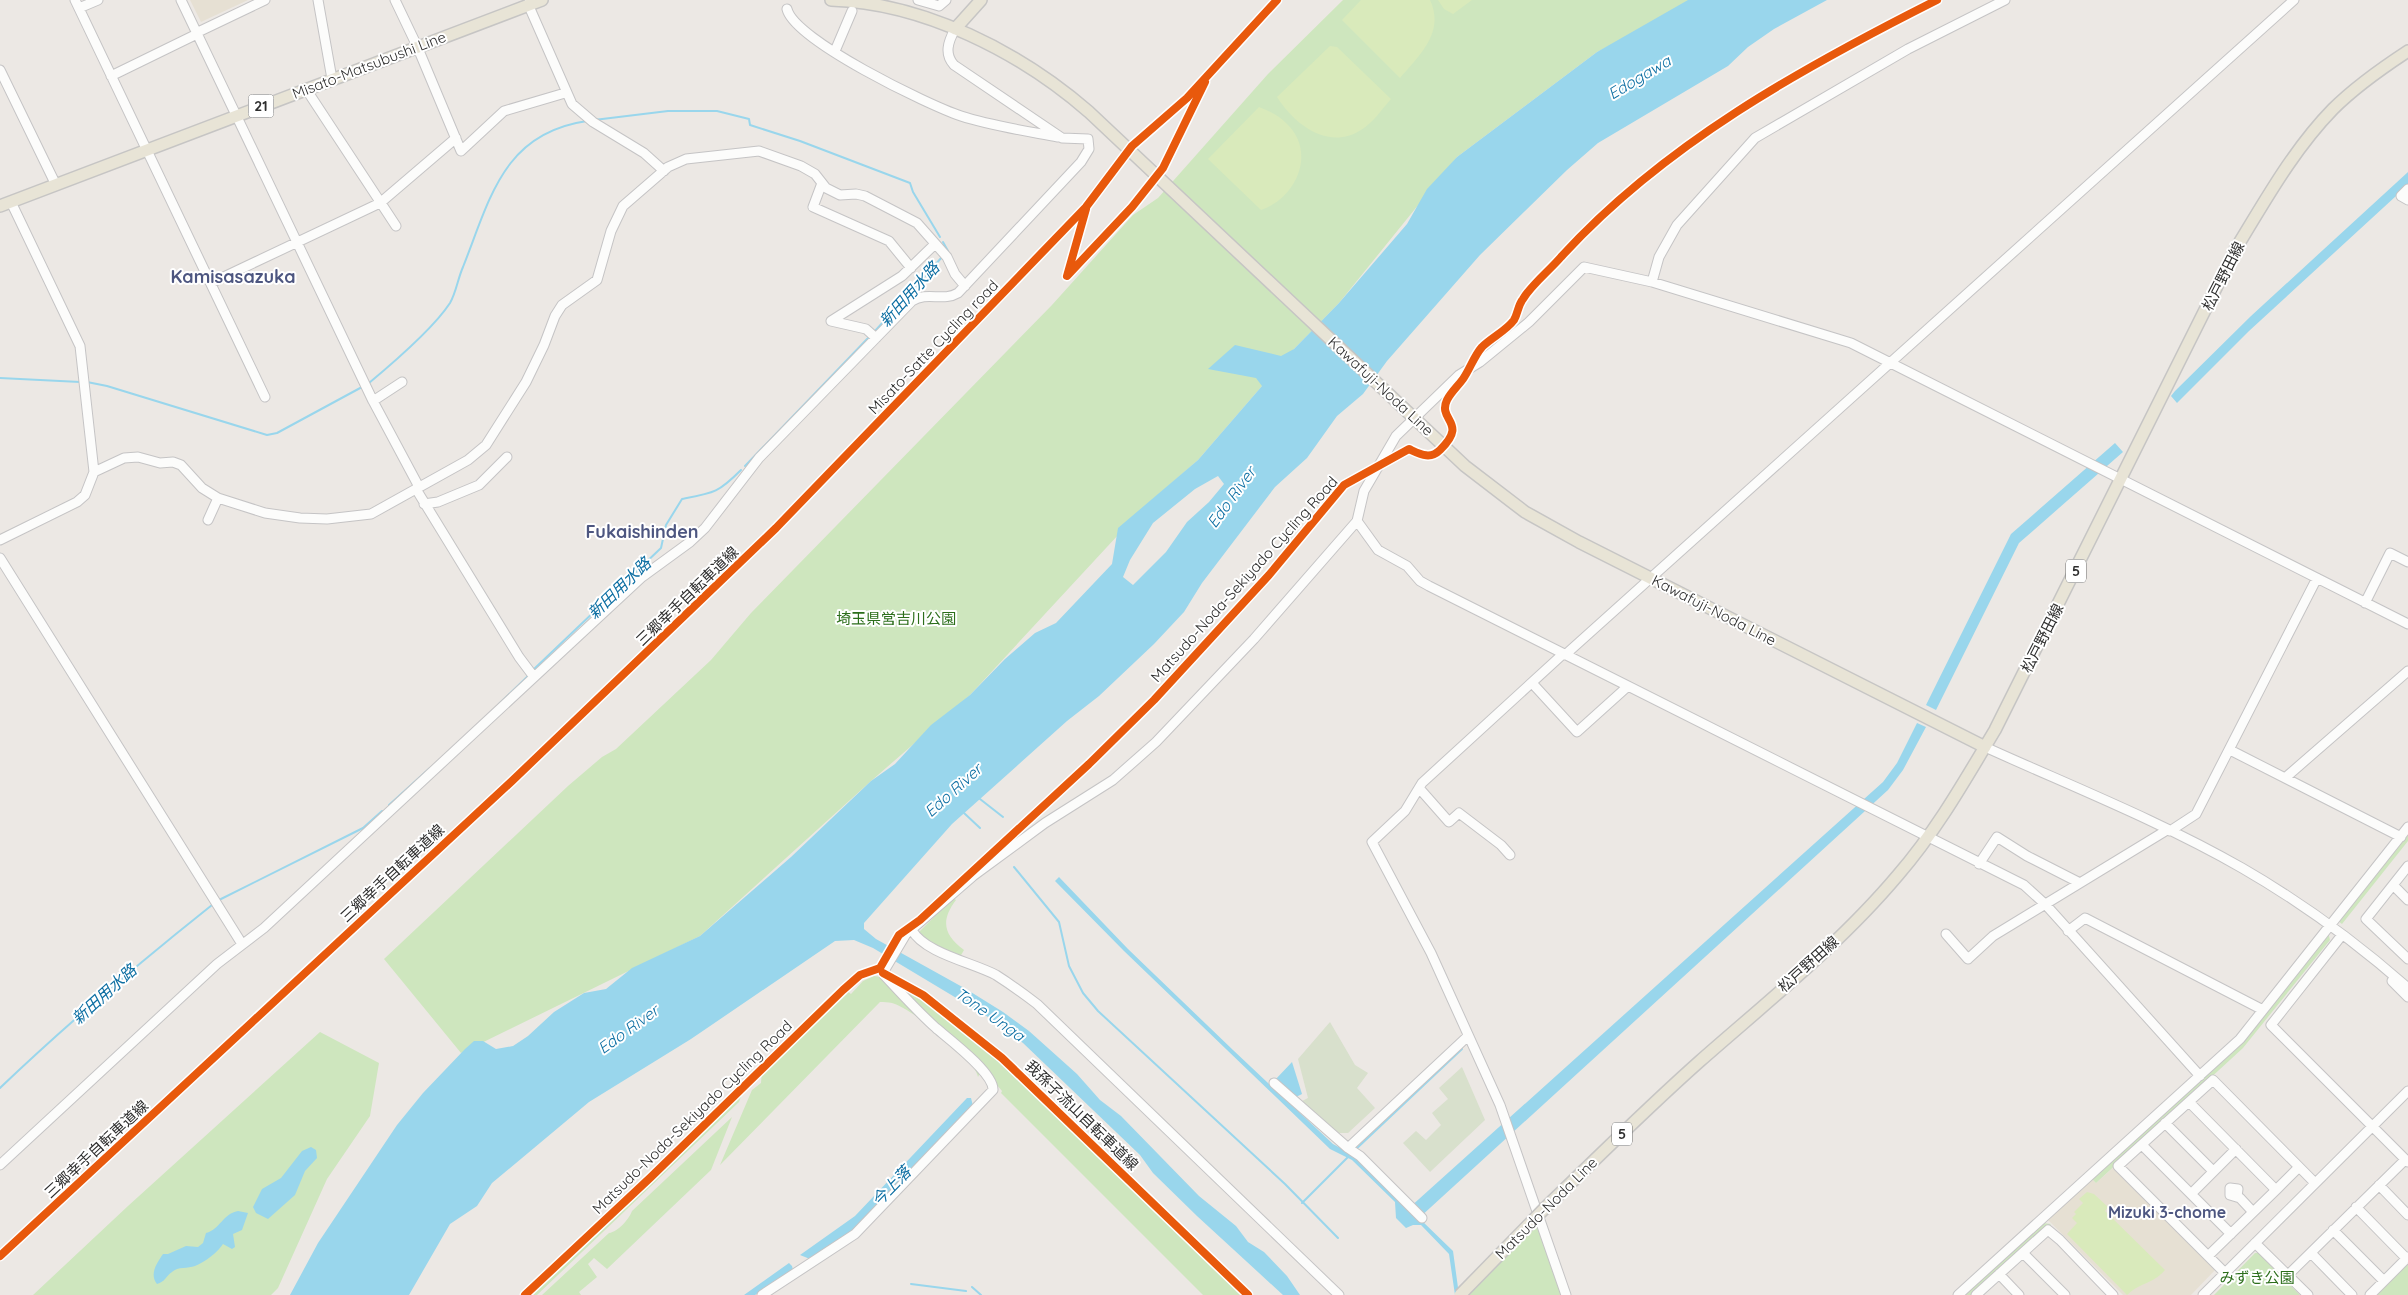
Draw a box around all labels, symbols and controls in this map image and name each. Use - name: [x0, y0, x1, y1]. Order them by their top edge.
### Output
- street label: Misato-Matsubushi Line: [289, 27, 449, 103]
- water label: Edogawa: [1604, 50, 1675, 104]
- road number: 21: [248, 94, 274, 118]
- street label: 松戸野田線: [2198, 238, 2248, 314]
- water label: 新田用水路: [875, 256, 945, 330]
- district label: Kamisasazuka: [171, 265, 295, 288]
- street label: Misato-Satte Cycling road: [864, 276, 1002, 418]
- street label: Kawafuji-Noda Line: [1324, 332, 1438, 440]
- water label: Edo River: [1202, 461, 1261, 531]
- street label: Matsudo-Noda-Sekiyado Cycling Road: [1146, 472, 1342, 686]
- district label: Fukaishinden: [586, 520, 699, 543]
- street label: 三郷幸手自転車道線: [632, 542, 742, 650]
- water label: 新田用水路: [583, 552, 656, 623]
- road number: 5: [2066, 560, 2086, 582]
- street label: Kawafuji-Noda Line: [1649, 570, 1779, 650]
- street label: 松戸野田線: [2017, 600, 2067, 676]
- park label: 埼玉県営吉川公園: [836, 609, 956, 628]
- water label: Edo River: [920, 758, 987, 821]
- street label: 三郷幸手自転車道線: [336, 820, 448, 926]
- street label: 松戸野田線: [1774, 932, 1842, 996]
- water label: 新田用水路: [68, 958, 142, 1028]
- water label: Tone Unga: [951, 983, 1030, 1046]
- water label: Edo River: [594, 999, 664, 1058]
- street label: Matsudo-Noda-Sekiyado Cycling Road: [588, 1016, 796, 1218]
- street label: 我孫子流山自転車道線: [1021, 1056, 1143, 1174]
- street label: 三郷幸手自転車道線: [40, 1096, 152, 1202]
- road number: 5: [1612, 1122, 1632, 1146]
- street label: Matsudo-Noda Line: [1491, 1153, 1601, 1263]
- water label: 今上落: [867, 1160, 917, 1210]
- district label: Mizuki 3-chome: [2108, 1202, 2226, 1222]
- park label: みずき公園: [2219, 1268, 2295, 1287]

